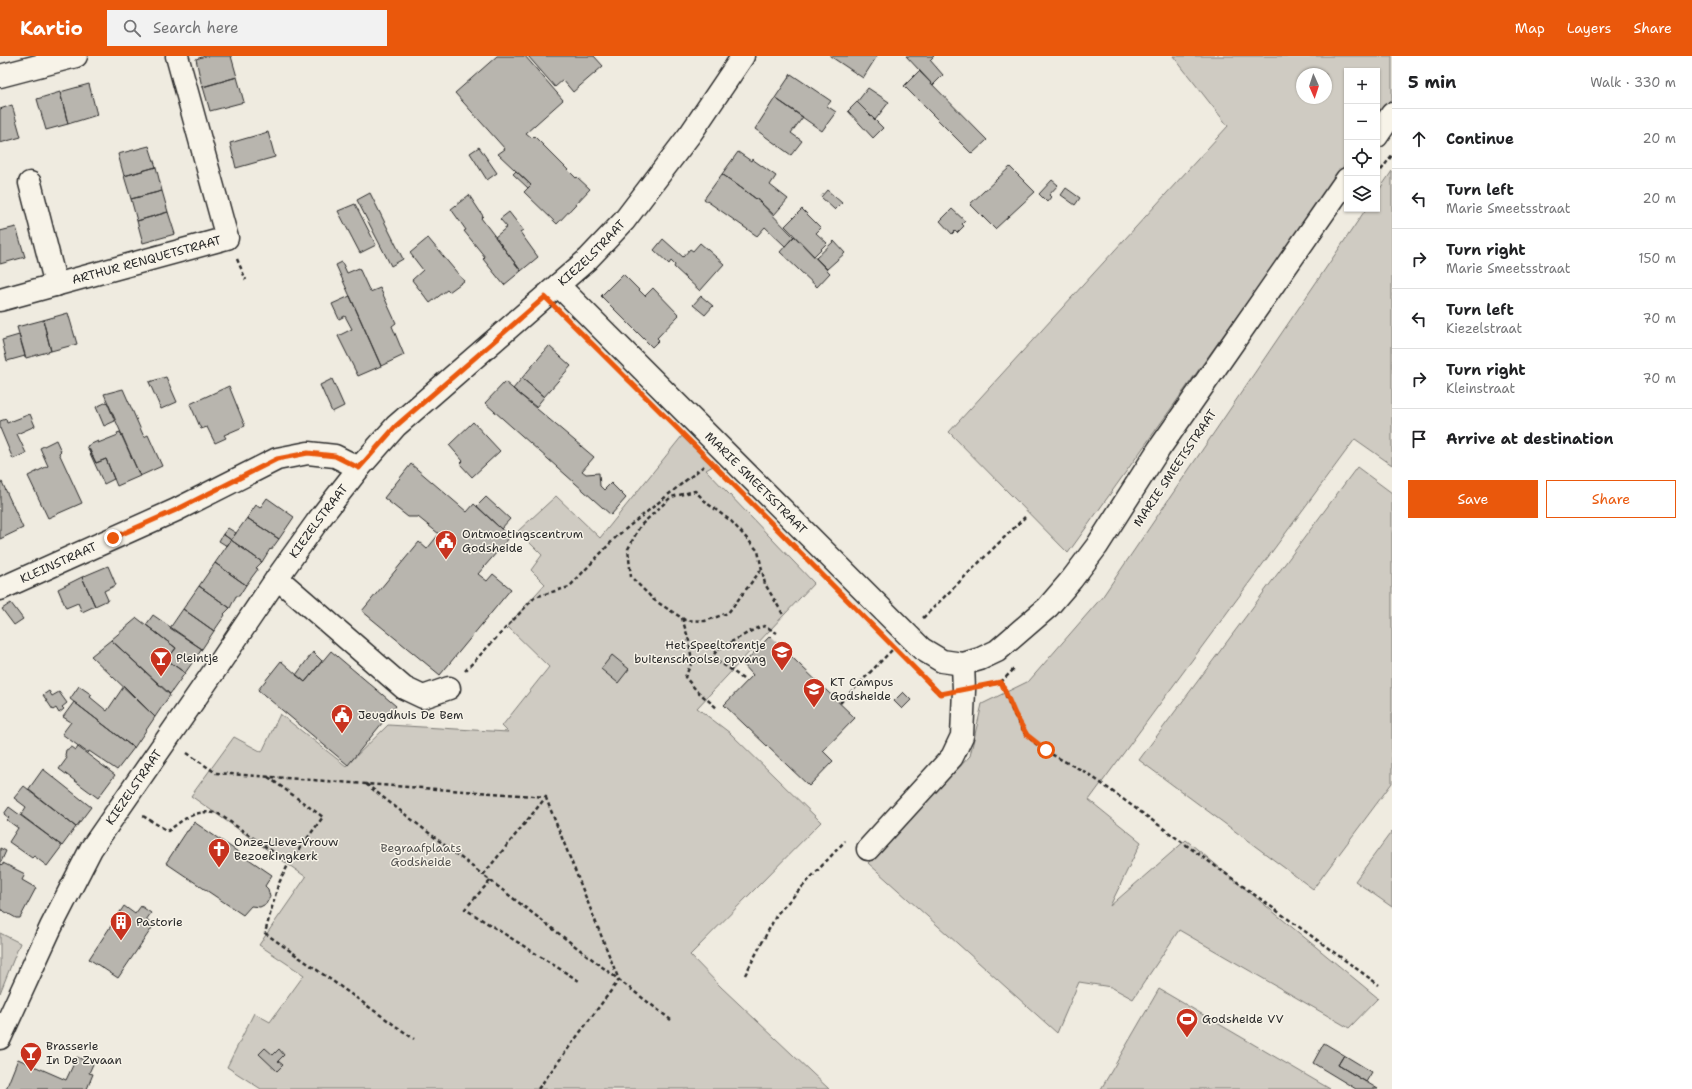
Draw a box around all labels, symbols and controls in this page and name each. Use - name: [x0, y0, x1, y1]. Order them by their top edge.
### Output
- search box: [107, 10, 387, 46]
- text: Kartio: [20, 16, 83, 41]
- icon: search: [121, 17, 143, 39]
- text: Search here: [153, 18, 239, 38]
- text: Map: [1515, 19, 1545, 37]
- text: Layers: [1567, 19, 1611, 37]
- text: Share: [1633, 19, 1672, 37]
- north arrow: [1296, 68, 1332, 104]
- map controls: [1344, 68, 1380, 212]
- button: +: [1344, 68, 1380, 104]
- text: 5 min: [1408, 71, 1456, 93]
- text: Walk · 330 m: [1590, 74, 1676, 91]
- button: −: [1344, 104, 1380, 140]
- icon: ahead: [1408, 128, 1430, 150]
- text: Continue: [1446, 129, 1514, 149]
- text: 20 m: [1643, 130, 1676, 147]
- button: locate: [1344, 140, 1380, 176]
- button: layers: [1344, 176, 1380, 212]
- text: Turn left: [1446, 180, 1514, 200]
- icon: left: [1408, 188, 1430, 210]
- text: 20 m: [1643, 190, 1676, 207]
- text: Marie Smeetsstraat: [1446, 200, 1570, 217]
- street label: KIEZELSTRAAT: [555, 216, 629, 290]
- street label: ARTHUR RENQUETSTRAAT: [70, 232, 224, 288]
- text: Turn right: [1446, 240, 1526, 260]
- icon: right: [1408, 248, 1430, 270]
- text: 150 m: [1638, 250, 1676, 267]
- text: Marie Smeetsstraat: [1446, 260, 1570, 277]
- text: Turn left: [1446, 300, 1514, 320]
- icon: left: [1408, 308, 1430, 330]
- text: 70 m: [1642, 310, 1676, 327]
- text: Kiezelstraat: [1446, 320, 1522, 337]
- text: Turn right: [1446, 360, 1526, 380]
- icon: right: [1408, 368, 1430, 390]
- text: 70 m: [1642, 370, 1676, 387]
- text: Kleinstraat: [1446, 380, 1515, 397]
- street label: MARIE SMEETSSTRAAT: [1130, 406, 1221, 530]
- street label: MARIE SMEETSSTRAAT: [701, 428, 811, 538]
- icon: arrive: [1408, 428, 1430, 450]
- text: Arrive at destination: [1446, 429, 1614, 449]
- street label: KIEZELSTRAAT: [286, 480, 352, 561]
- button: Save: [1408, 480, 1538, 518]
- button: Share: [1546, 480, 1676, 518]
- place label: Ontmoetingscentrum Godsheide: [462, 526, 583, 556]
- public building icon: Ontmoetingscentrum Godsheide: [433, 528, 459, 561]
- route end: [104, 529, 122, 547]
- street label: KLEINSTRAAT: [18, 538, 100, 587]
- place label: Het Speeltorentje buitenschoolse opvang: [634, 637, 766, 667]
- school or university icon: Het Speeltorentje buitenschoolse opvang: [769, 639, 795, 672]
- bar icon: Pleintje: [148, 645, 174, 678]
- place label: Pleintje: [176, 650, 219, 666]
- place label: KT Campus Godsheide: [830, 674, 893, 704]
- school or university icon: KT Campus Godsheide: [801, 676, 827, 709]
- public building icon: Jeugdhuis De Bem: [329, 702, 355, 735]
- place label: Jeugdhuis De Bem: [358, 707, 463, 723]
- route start: [1037, 741, 1055, 759]
- street label: KIEZELSTRAAT: [102, 746, 166, 828]
- place label: Onze-Lieve-Vrouw Bezoekingkerk: [234, 834, 339, 864]
- church icon: Onze-Lieve-Vrouw Bezoekingkerk: [206, 836, 232, 869]
- park label: Begraafplaats Godsheide: [381, 840, 462, 870]
- building icon: Pastorie: [108, 909, 134, 942]
- place label: Pastorie: [136, 914, 183, 930]
- sports icon: Godsheide VV: [1174, 1006, 1200, 1039]
- place label: Godsheide VV: [1202, 1011, 1284, 1027]
- place label: Brasserie In De Zwaan: [46, 1038, 122, 1068]
- bar icon: Brasserie In De Zwaan: [18, 1040, 44, 1073]

